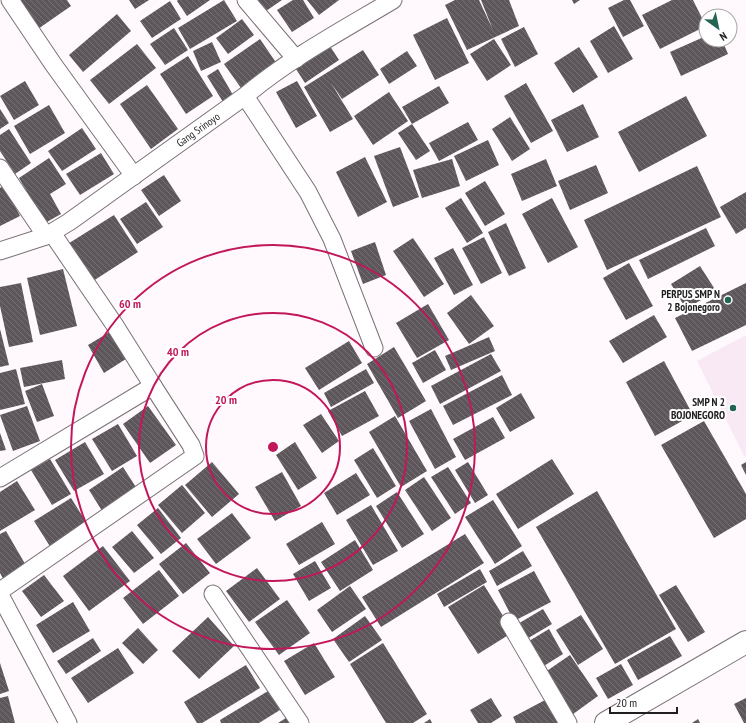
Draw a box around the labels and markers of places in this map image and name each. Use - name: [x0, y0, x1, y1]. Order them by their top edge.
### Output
- place label: PERPUS SMP N 2 Bojonegoro: [661, 287, 720, 314]
- marker: PERPUS SMP N 2 Bojonegoro: [723, 295, 733, 305]
- place label: SMP N 2 BOJONEGORO: [671, 395, 725, 422]
- marker: SMP N 2 BOJONEGORO: [728, 403, 738, 413]
- centre of rings: [266, 440, 280, 454]

